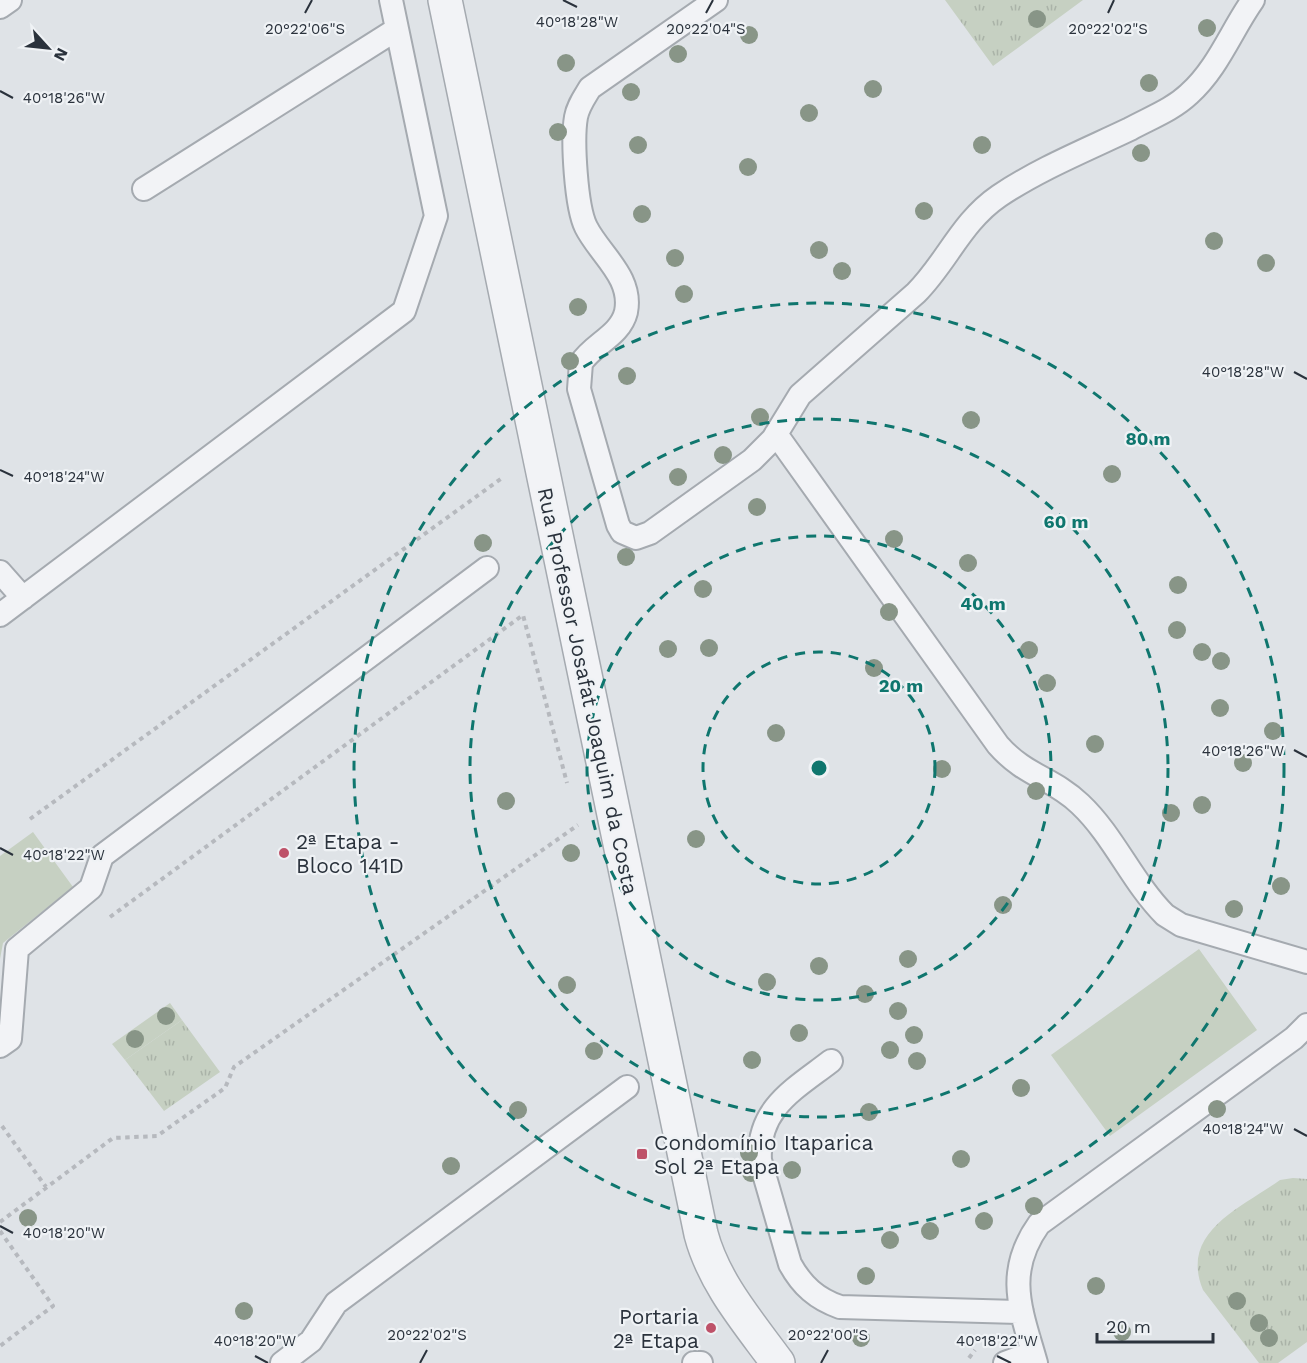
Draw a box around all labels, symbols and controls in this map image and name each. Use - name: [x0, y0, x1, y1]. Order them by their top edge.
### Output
- text: 40°18'28"W: [536, 13, 618, 31]
- north arrow: [18, 18, 78, 78]
- text: 20°22'06"S: [265, 20, 345, 38]
- text: 20°22'04"S: [666, 20, 746, 38]
- text: 20°22'02"S: [1068, 20, 1148, 38]
- text: N: [50, 45, 72, 64]
- text: 40°18'26"W: [23, 89, 105, 107]
- text: 40°18'28"W: [1202, 363, 1284, 381]
- text: 80 m: [1126, 428, 1170, 449]
- text: 40°18'24"W: [23, 468, 105, 486]
- street label: Rua Professor Josafat Joaquim da Costa: [533, 485, 643, 897]
- text: 60 m: [1044, 511, 1088, 532]
- text: 40 m: [960, 593, 1006, 614]
- text: 20 m: [879, 675, 923, 696]
- text: 40°18'26"W: [1202, 742, 1284, 760]
- centre of rings: [809, 758, 829, 778]
- place label: 2ª Etapa - Bloco 141D: [296, 829, 404, 878]
- text: 40°18'22"W: [23, 846, 105, 864]
- marker: 2ª Etapa - Bloco 141D: [277, 846, 291, 860]
- text: 40°18'24"W: [1202, 1120, 1284, 1138]
- place label: Condomínio Itaparica Sol 2ª Etapa: [654, 1130, 874, 1179]
- marker: Condomínio Itaparica Sol 2ª Etapa: [635, 1147, 649, 1161]
- text: 40°18'20"W: [23, 1224, 105, 1242]
- place label: Portaria 2ª Etapa: [613, 1304, 699, 1353]
- scale bar: [1097, 1306, 1212, 1344]
- text: 20 m: [1106, 1316, 1151, 1337]
- marker: Portaria 2ª Etapa: [704, 1321, 718, 1335]
- text: 20°22'02"S: [387, 1326, 467, 1344]
- text: 20°22'00"S: [788, 1326, 868, 1344]
- text: 40°18'20"W: [214, 1332, 296, 1350]
- text: 40°18'22"W: [956, 1332, 1038, 1350]

